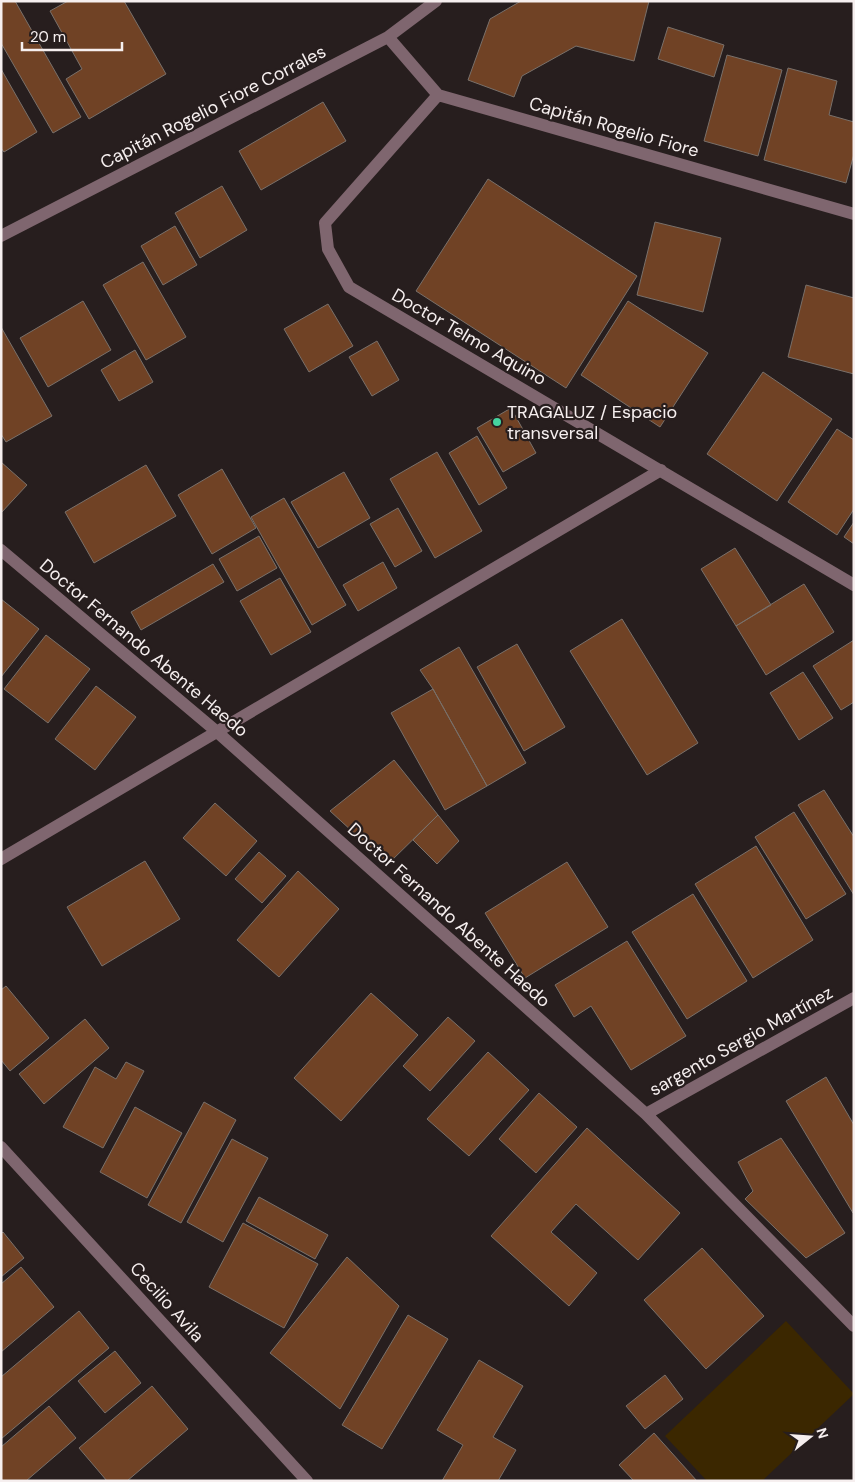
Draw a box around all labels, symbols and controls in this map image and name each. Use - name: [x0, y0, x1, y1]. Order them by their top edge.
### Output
- scale bar: [22, 20, 122, 52]
- text: 20 m: [30, 27, 66, 47]
- street label: Capitán Rogelio Fiore Corrales: [96, 39, 330, 175]
- street label: Capitán Rogelio Fiore: [526, 91, 702, 163]
- street label: Doctor Telmo Aquino: [387, 283, 551, 391]
- place label: TRAGALUZ / Espacio transversal: [507, 400, 677, 445]
- marker: TRAGALUZ / Espacio transversal: [491, 416, 503, 428]
- street label: Doctor Fernando Abente Haedo: [35, 554, 253, 742]
- street label: Doctor Fernando Abente Haedo: [342, 817, 556, 1013]
- street label: sargento Sergio Martínez: [645, 981, 837, 1101]
- street label: Cecilio Avila: [125, 1257, 209, 1347]
- north arrow: [785, 1412, 835, 1462]
- text: N: [812, 1426, 833, 1441]

